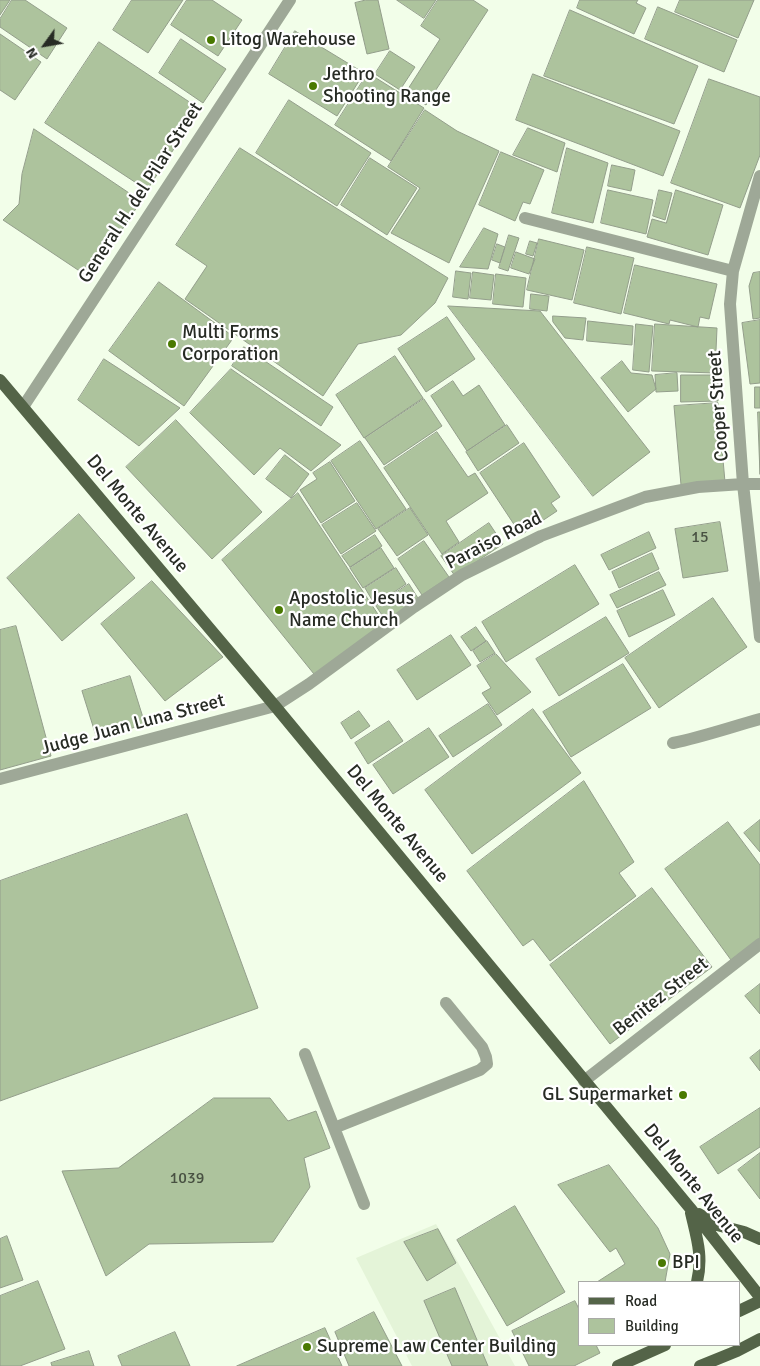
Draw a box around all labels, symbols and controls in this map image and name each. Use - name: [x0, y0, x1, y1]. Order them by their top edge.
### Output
- north arrow: [20, 20, 70, 70]
- place label: Litog Warehouse: [221, 29, 356, 51]
- marker: Litog Warehouse: [205, 34, 217, 46]
- text: N: [22, 45, 42, 62]
- place label: Jethro Shooting Range: [323, 64, 451, 108]
- marker: Jethro Shooting Range: [307, 80, 319, 92]
- street label: General H. del Pilar Street: [74, 98, 208, 288]
- place label: Multi Forms Corporation: [182, 322, 279, 366]
- marker: Multi Forms Corporation: [166, 338, 178, 350]
- street label: Cooper Street: [704, 350, 734, 462]
- street label: Del Monte Avenue: [81, 450, 193, 578]
- street label: Paraiso Road: [442, 507, 546, 575]
- house number: 15: [691, 528, 709, 548]
- place label: Apostolic Jesus Name Church: [289, 588, 414, 632]
- marker: Apostolic Jesus Name Church: [273, 604, 285, 616]
- street label: Judge Juan Luna Street: [39, 689, 227, 761]
- street label: Del Monte Avenue: [341, 760, 453, 888]
- street label: Benitez Street: [609, 953, 713, 1041]
- place label: GL Supermarket: [542, 1084, 673, 1106]
- marker: GL Supermarket: [677, 1089, 689, 1101]
- street label: Del Monte Avenue: [638, 1120, 748, 1248]
- house number: 1039: [170, 1169, 204, 1189]
- place label: BPI: [672, 1252, 700, 1274]
- marker: BPI: [656, 1257, 668, 1269]
- legend: [578, 1281, 740, 1346]
- text: Road: [625, 1292, 657, 1310]
- text: Building: [625, 1317, 679, 1335]
- place label: Supreme Law Center Building: [317, 1336, 556, 1358]
- marker: Supreme Law Center Building: [301, 1341, 313, 1353]

